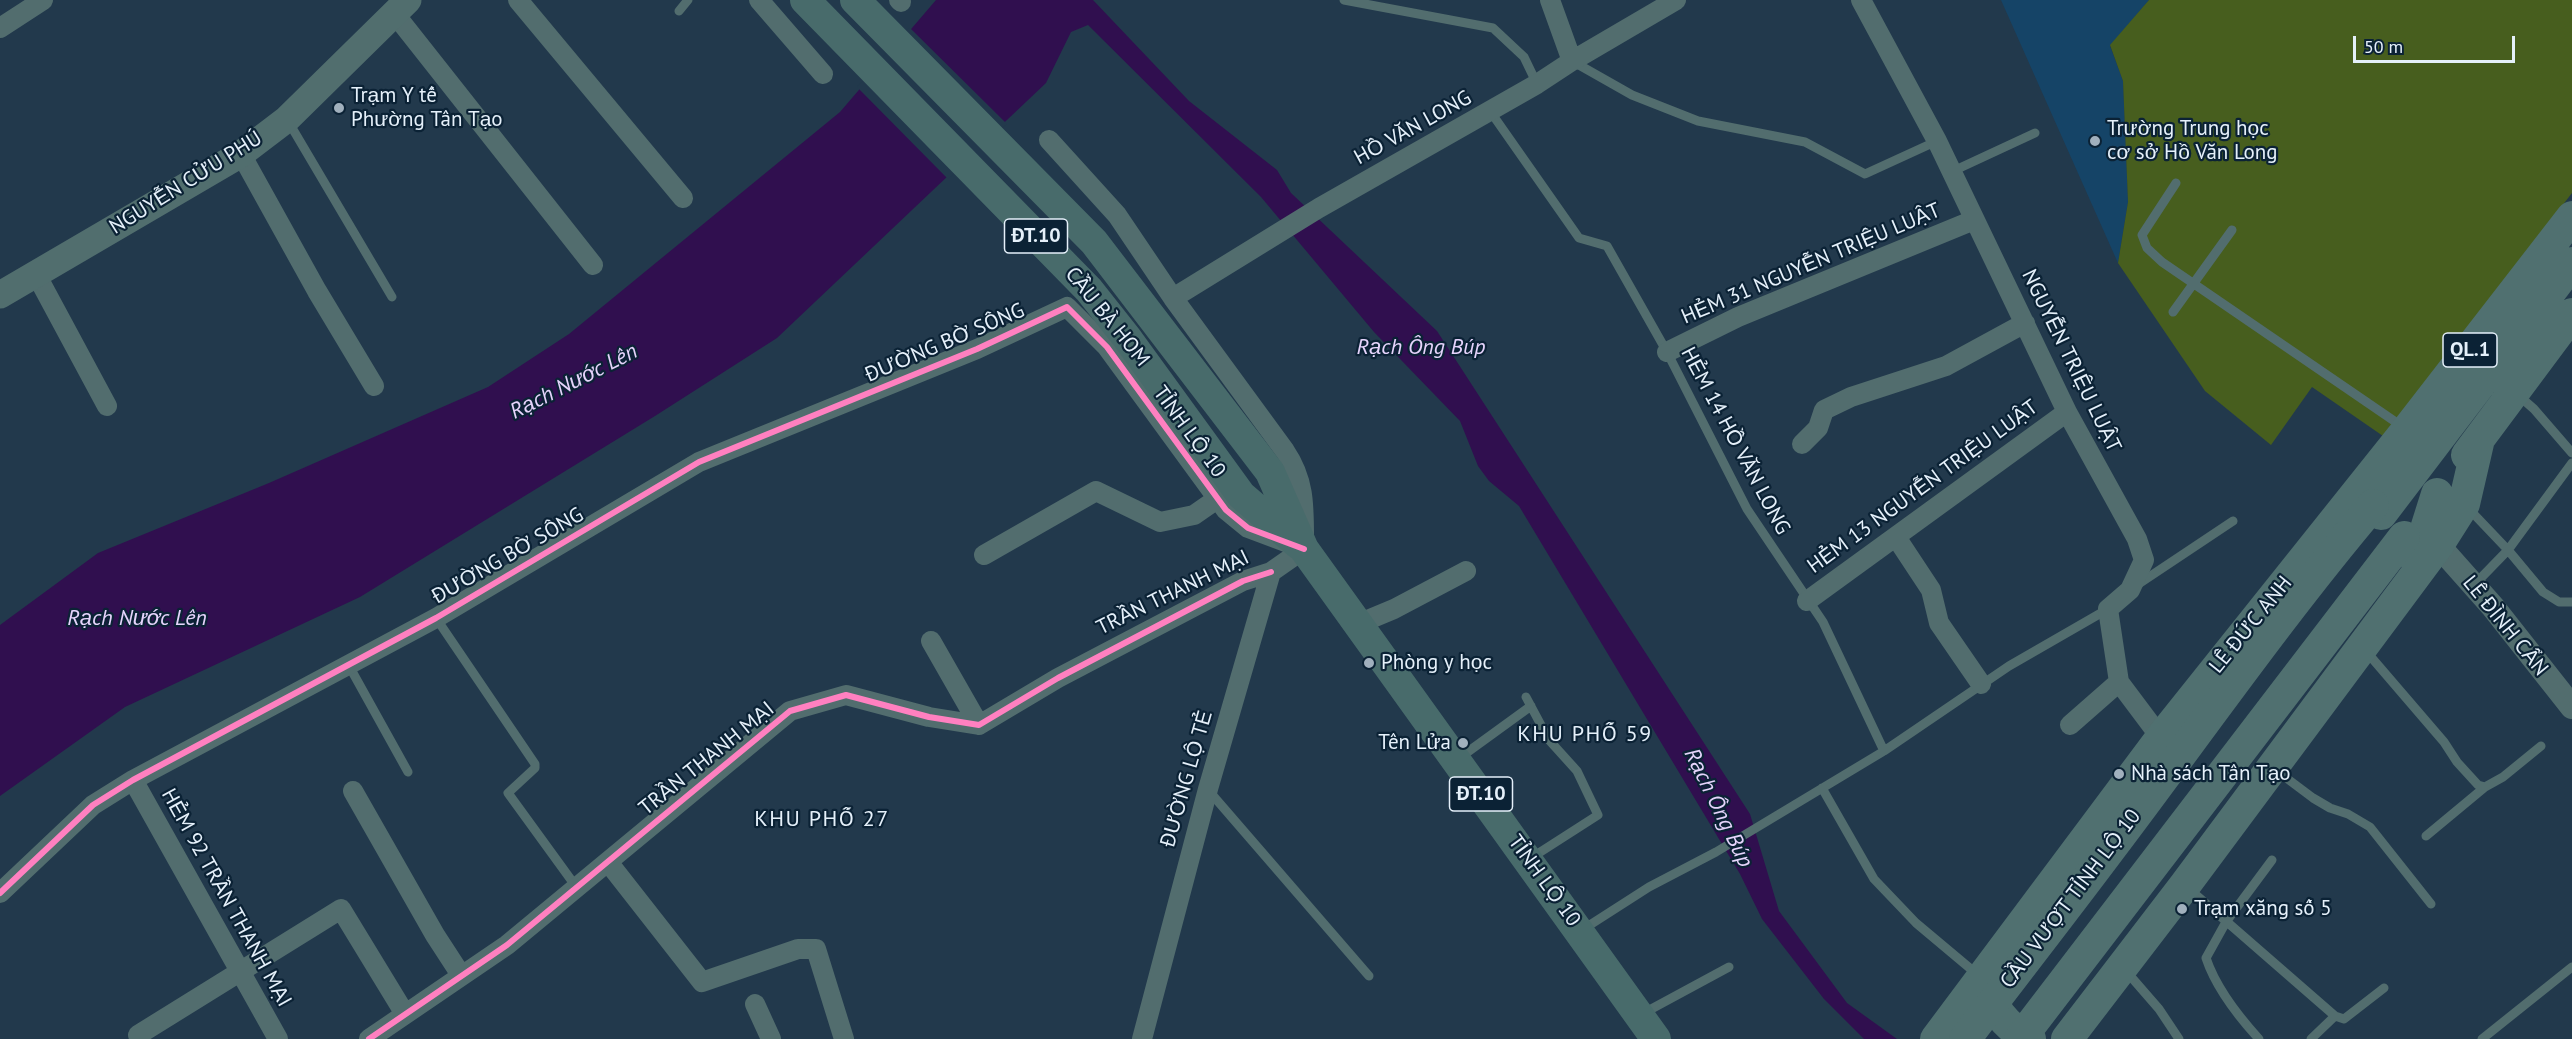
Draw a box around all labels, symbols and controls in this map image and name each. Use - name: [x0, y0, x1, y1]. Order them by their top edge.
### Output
- scale bar: [2356, 24, 2518, 62]
- text: 50 m: [2364, 35, 2403, 58]
- place label: Trạm Y tế Phường Tân Tạo: [351, 83, 503, 133]
- street label: HỒ VĂN LONG: [1350, 85, 1476, 171]
- marker: Trạm Y tế Phường Tân Tạo: [332, 101, 346, 115]
- place label: Trường Trung học cơ sở Hồ Văn Long: [2107, 116, 2278, 166]
- street label: NGUYỄN CỬU PHÚ: [105, 126, 267, 240]
- marker: Trường Trung học cơ sở Hồ Văn Long: [2088, 134, 2102, 148]
- street label: HẺM 31 NGUYỄN TRIỆU LUẬT: [1678, 198, 1944, 330]
- road number: ĐT.10: [1004, 219, 1068, 253]
- street label: CẦU BÀ HOM: [1059, 262, 1155, 372]
- street label: NGUYỄN TRIỆU LUẬT: [2016, 266, 2126, 456]
- street label: ĐƯỜNG BỜ SÔNG: [861, 298, 1029, 388]
- road number: QL.1: [2443, 333, 2497, 367]
- water label: Rạch Ông Búp: [1357, 335, 1485, 361]
- water label: Rạch Nước Lên: [506, 339, 642, 425]
- street label: HẺM 14 HỒ VĂN LONG: [1675, 343, 1795, 539]
- street label: TỈNH LỘ 10: [1147, 381, 1231, 483]
- street label: HẺM 13 NGUYỄN TRIỆU LUẬT: [1803, 395, 2043, 579]
- street label: ĐƯỜNG BỜ SÔNG: [428, 502, 588, 610]
- street label: TRẦN THANH MẠI: [1093, 545, 1253, 641]
- street label: LÊ ĐỨC ANH: [2204, 571, 2298, 679]
- street label: LÊ ĐÌNH CẨN: [2457, 571, 2553, 681]
- water label: Rạch Nước Lên: [67, 606, 207, 632]
- place label: Phòng y học: [1381, 650, 1492, 676]
- marker: Phòng y học: [1362, 656, 1376, 670]
- street label: TRẦN THANH MẠI: [634, 697, 780, 821]
- street label: ĐƯỜNG LỘ TẺ: [1155, 708, 1219, 850]
- district label: KHU PHỐ 59: [1517, 722, 1653, 748]
- place label: Tên Lửa: [1378, 730, 1451, 756]
- marker: Tên Lửa: [1456, 736, 1470, 750]
- water label: Rạch Ông Búp: [1678, 744, 1758, 872]
- place label: Nhà sách Tân Tạo: [2131, 761, 2291, 787]
- marker: Nhà sách Tân Tạo: [2112, 767, 2126, 781]
- road number: ĐT.10: [1450, 777, 1512, 811]
- street label: HẺM 92 TRẦN THANH MẠI: [156, 785, 296, 1011]
- street label: CẦU VƯỢT TỈNH LỘ 10: [1996, 805, 2146, 993]
- district label: KHU PHỐ 27: [754, 807, 890, 833]
- street label: TỈNH LỘ 10: [1502, 830, 1586, 932]
- place label: Trạm xăng số 5: [2194, 896, 2332, 922]
- marker: Trạm xăng số 5: [2175, 902, 2189, 916]

